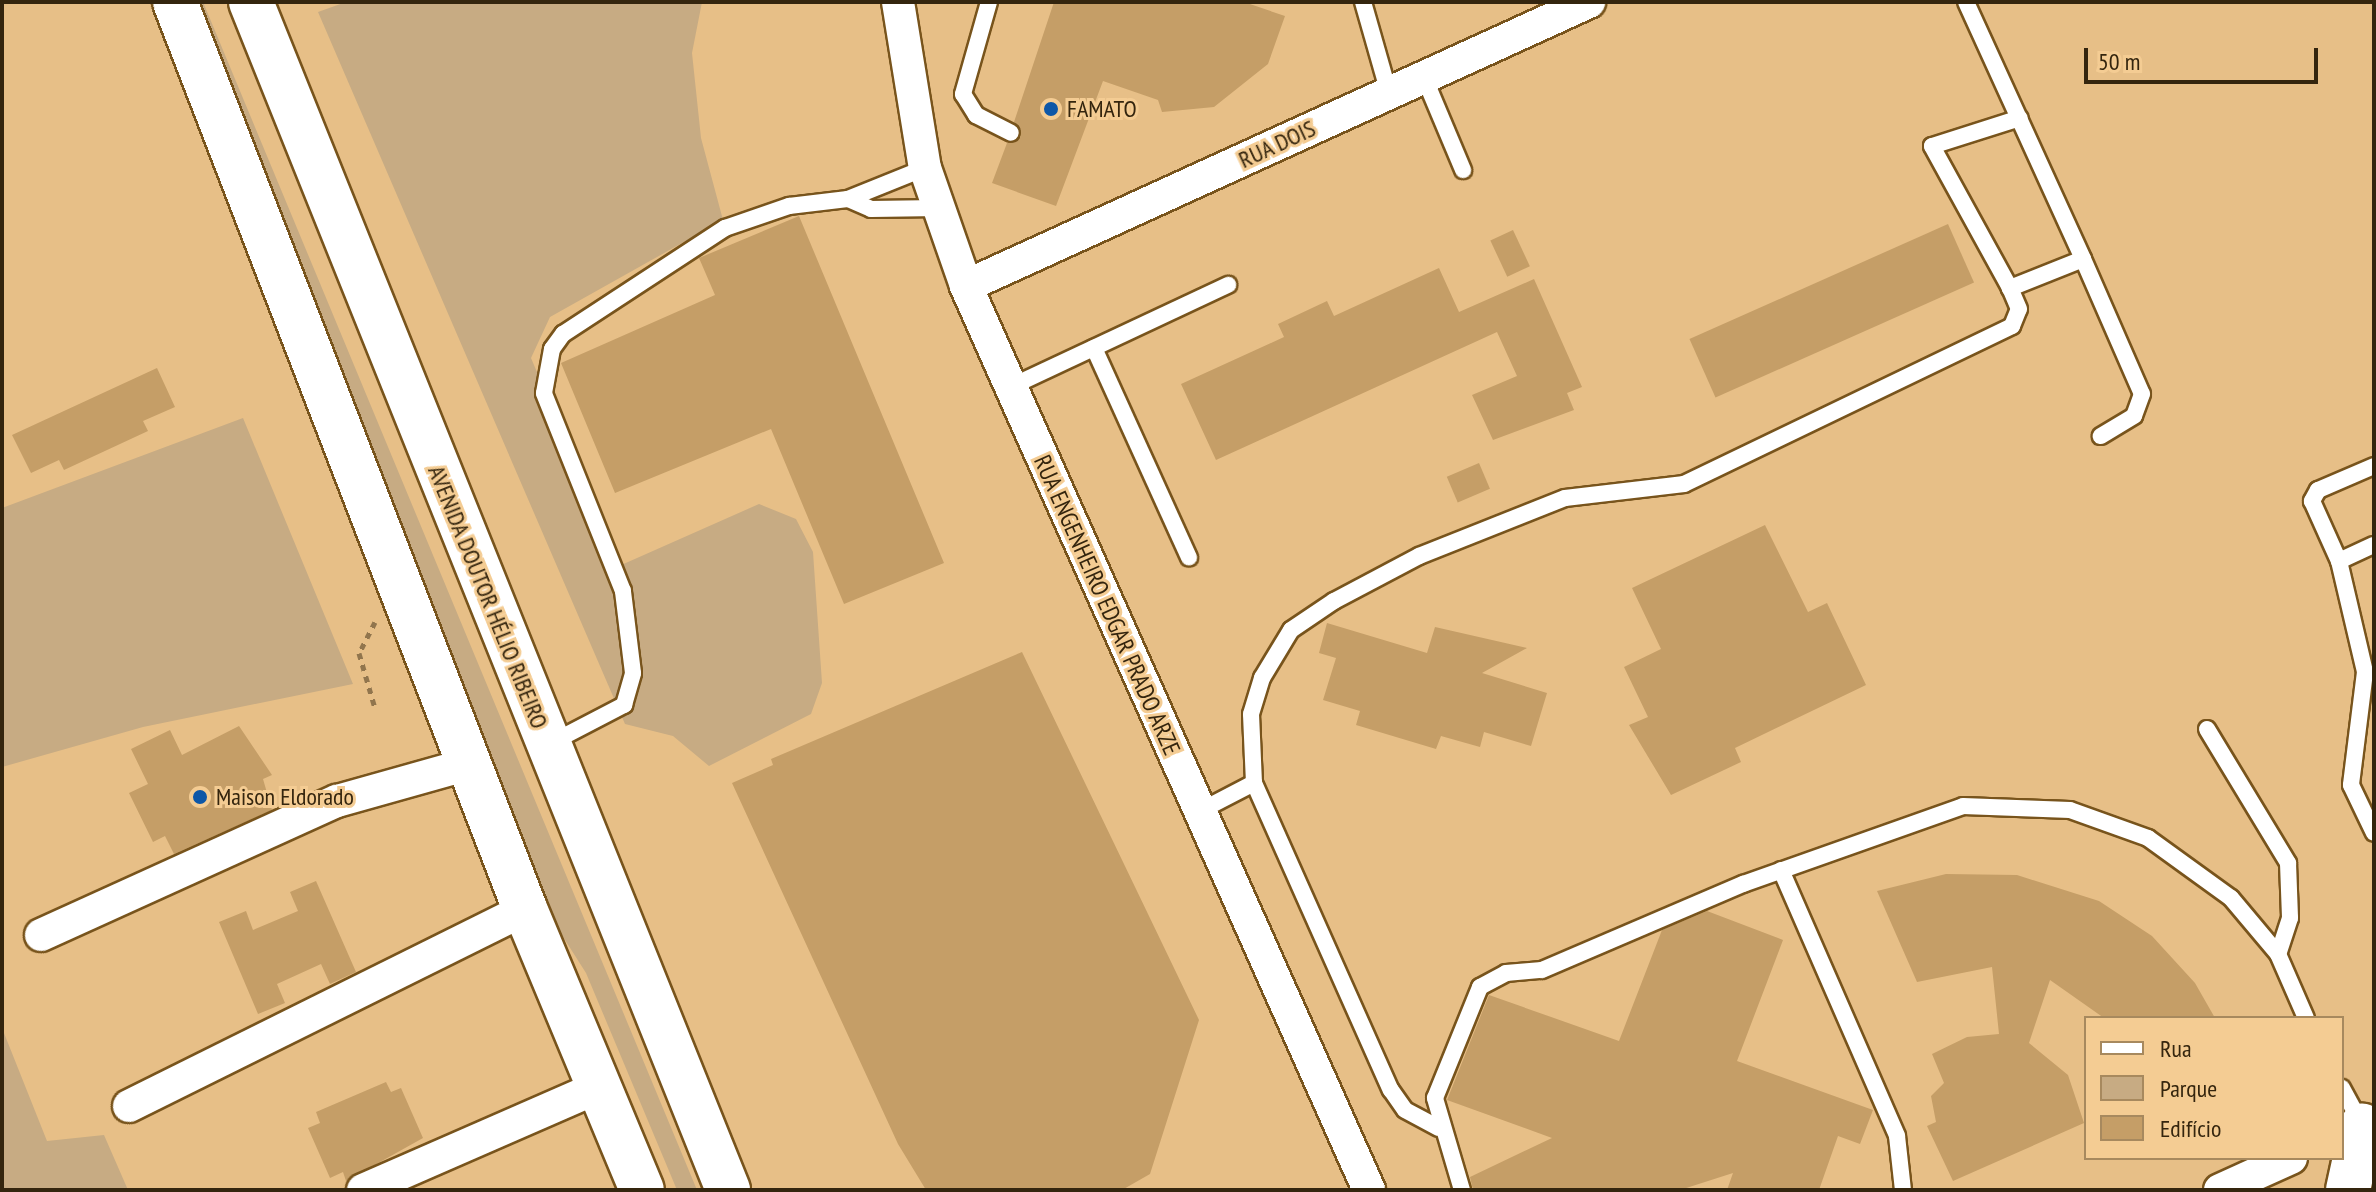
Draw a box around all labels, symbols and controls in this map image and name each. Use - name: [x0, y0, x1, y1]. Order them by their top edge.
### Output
- scale bar: [2088, 32, 2322, 82]
- text: 50 m: [2098, 46, 2140, 77]
- place label: FAMATO: [1067, 95, 1137, 123]
- marker: FAMATO: [1042, 100, 1060, 118]
- street label: RUA DOIS: [1234, 114, 1320, 174]
- street label: RUA ENGENHEIRO EDGAR PRADO ARZE: [1027, 450, 1187, 760]
- street label: AVENIDA DOUTOR HÉLIO RIBEIRO: [422, 461, 554, 733]
- place label: Maison Eldorado: [216, 783, 354, 811]
- marker: Maison Eldorado: [191, 788, 209, 806]
- legend: [2084, 1016, 2344, 1160]
- text: Rua: [2160, 1033, 2192, 1064]
- text: Parque: [2160, 1073, 2217, 1104]
- text: Edifício: [2160, 1113, 2221, 1144]

